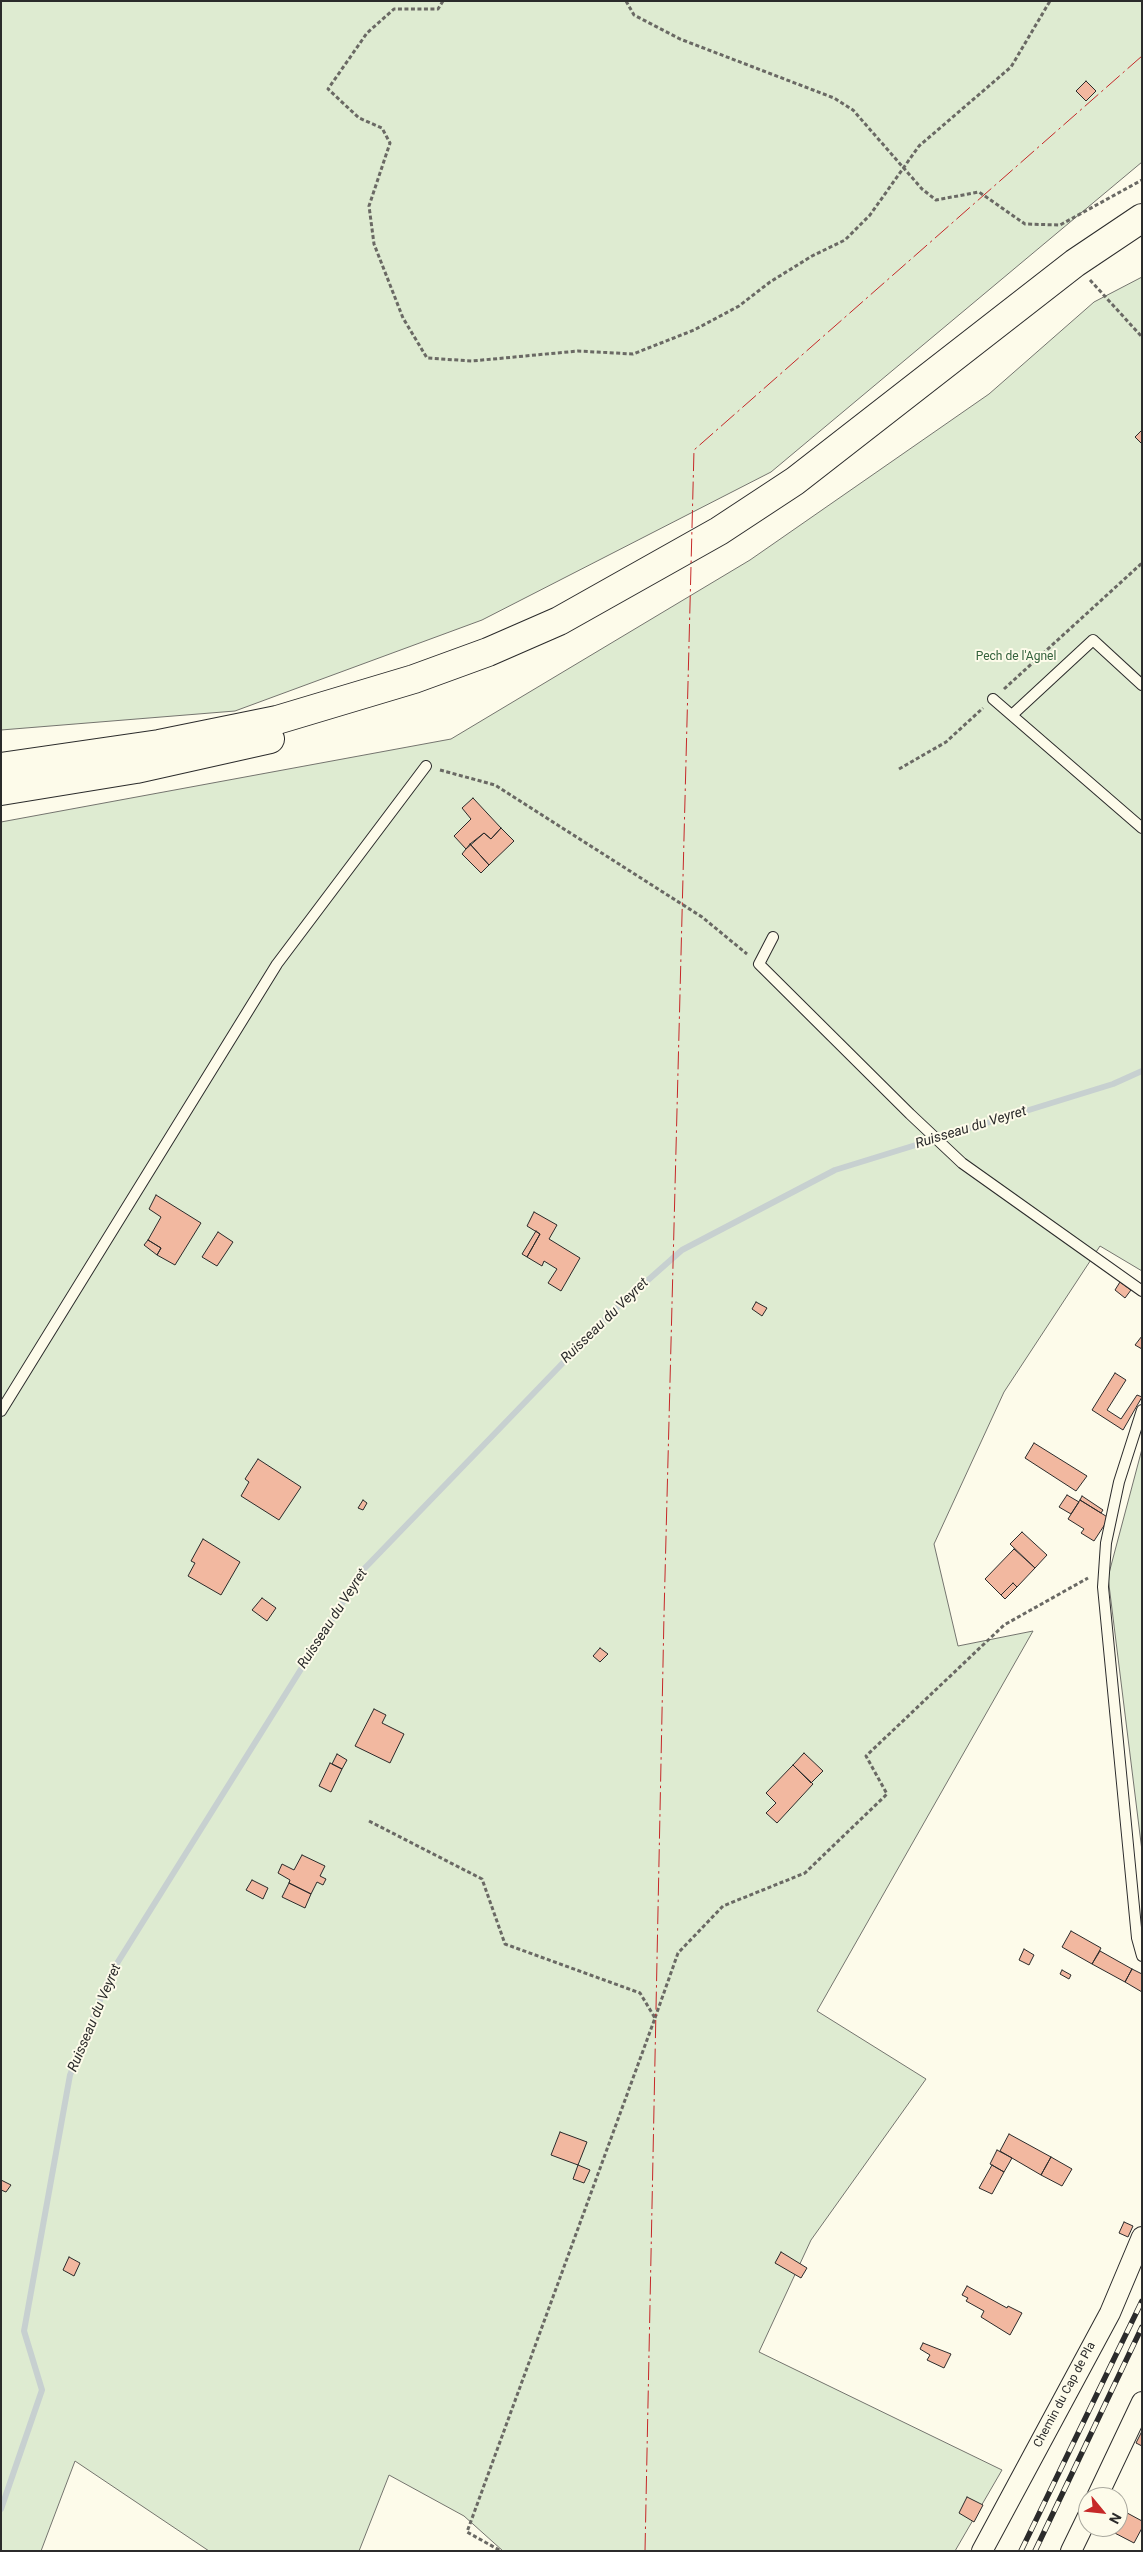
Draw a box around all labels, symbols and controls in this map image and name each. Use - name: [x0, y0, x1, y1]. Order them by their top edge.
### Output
- park label: Pech de l'Agnel: [976, 650, 1056, 664]
- water label: Ruisseau du Veyret: [913, 1103, 1029, 1153]
- water label: Ruisseau du Veyret: [558, 1275, 652, 1367]
- water label: Ruisseau du Veyret: [295, 1566, 371, 1672]
- water label: Ruisseau du Veyret: [65, 1962, 125, 2074]
- street label: Chemin du Cap de Pla: [1031, 2340, 1099, 2450]
- north arrow: [1078, 2487, 1128, 2537]
- text: N: [1106, 2510, 1125, 2527]

